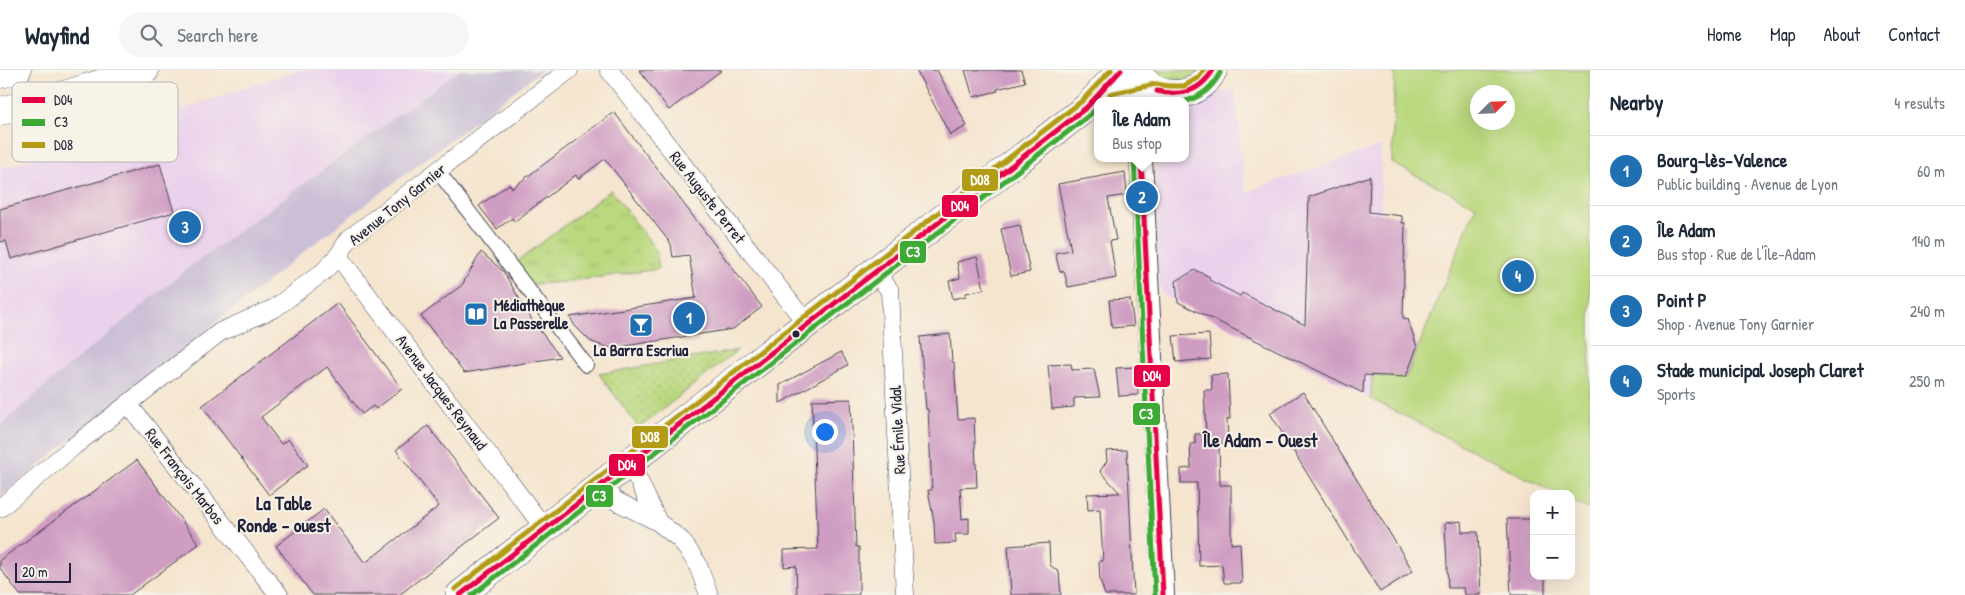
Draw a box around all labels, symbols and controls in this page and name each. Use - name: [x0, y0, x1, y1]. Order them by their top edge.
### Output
- search box: [119, 12, 469, 57]
- text: Wayfind: [25, 19, 89, 51]
- icon: search: [137, 21, 165, 49]
- text: Search here: [177, 22, 258, 48]
- text: Home: [1707, 22, 1742, 47]
- text: Map: [1770, 22, 1795, 47]
- text: About: [1823, 22, 1860, 47]
- text: Contact: [1888, 22, 1940, 47]
- legend: [12, 82, 178, 162]
- north arrow: [1470, 85, 1515, 130]
- text: Nearby: [1610, 88, 1663, 117]
- text: D04: [54, 90, 72, 109]
- text: 4 results: [1894, 92, 1945, 114]
- popup: [1094, 97, 1189, 162]
- text: Île Adam: [1112, 106, 1171, 132]
- text: C3: [54, 112, 68, 131]
- text: Bus stop: [1112, 132, 1162, 154]
- text: D08: [54, 135, 73, 154]
- street label: Rue Auguste Perret: [665, 146, 751, 248]
- text: Bourg-lès-Valence: [1657, 147, 1787, 173]
- street label: Avenue Tony Garnier: [344, 158, 450, 250]
- text: 1: [1623, 160, 1629, 182]
- text: 60 m: [1917, 160, 1945, 182]
- line badge: D08: [961, 168, 999, 192]
- text: D08: [971, 170, 989, 189]
- text: Public building · Avenue de Lyon: [1657, 173, 1838, 195]
- pin: 2: [1126, 178, 1158, 216]
- line badge: D04: [941, 194, 979, 218]
- text: D04: [951, 196, 970, 215]
- pin: 3: [169, 208, 201, 246]
- text: Île Adam: [1657, 217, 1716, 243]
- text: 2: [1622, 230, 1630, 252]
- text: 140 m: [1911, 230, 1945, 252]
- line badge: C3: [899, 240, 927, 264]
- text: C3: [906, 242, 921, 261]
- text: Bus stop · Rue de l'Île-Adam: [1657, 243, 1816, 265]
- pin: 4: [1502, 257, 1534, 295]
- text: Point P: [1657, 287, 1707, 313]
- place label: Médiathèque La Passerelle: [494, 294, 569, 334]
- pin: 1: [673, 299, 705, 337]
- text: 3: [1622, 300, 1630, 322]
- text: 240 m: [1910, 300, 1945, 322]
- library icon: Médiathèque La Passerelle: [463, 301, 489, 327]
- bar icon: La Barra Escriua: [628, 312, 654, 338]
- text: Shop · Avenue Tony Garnier: [1657, 313, 1814, 335]
- unlabelled marker: [791, 329, 801, 339]
- street label: Avenue Jacques Reynaud: [391, 330, 493, 454]
- place label: La Barra Escriua: [594, 339, 689, 361]
- text: Stade municipal Joseph Claret: [1657, 357, 1863, 383]
- line badge: D04: [1133, 364, 1171, 388]
- text: D04: [1143, 366, 1162, 385]
- text: 4: [1623, 370, 1629, 392]
- text: 250 m: [1909, 370, 1945, 392]
- text: Sports: [1657, 383, 1695, 405]
- street label: Rue Émile Vidal: [884, 384, 910, 475]
- line badge: C3: [1132, 402, 1161, 426]
- text: C3: [1139, 404, 1154, 423]
- your location: [812, 419, 838, 445]
- street label: Rue François Marbos: [140, 423, 230, 529]
- line badge: D08: [631, 425, 669, 449]
- text: D08: [641, 427, 659, 446]
- district label: Île Adam - Ouest: [1202, 427, 1319, 453]
- line badge: D04: [608, 453, 646, 477]
- text: D04: [618, 455, 637, 474]
- line badge: C3: [585, 484, 614, 508]
- text: C3: [592, 486, 607, 505]
- district label: La Table Ronde - ouest: [238, 490, 332, 538]
- map controls: [1530, 490, 1575, 580]
- button: +: [1530, 490, 1575, 535]
- button: −: [1530, 535, 1575, 580]
- scale bar: [15, 560, 71, 583]
- text: 20 m: [22, 562, 48, 581]

